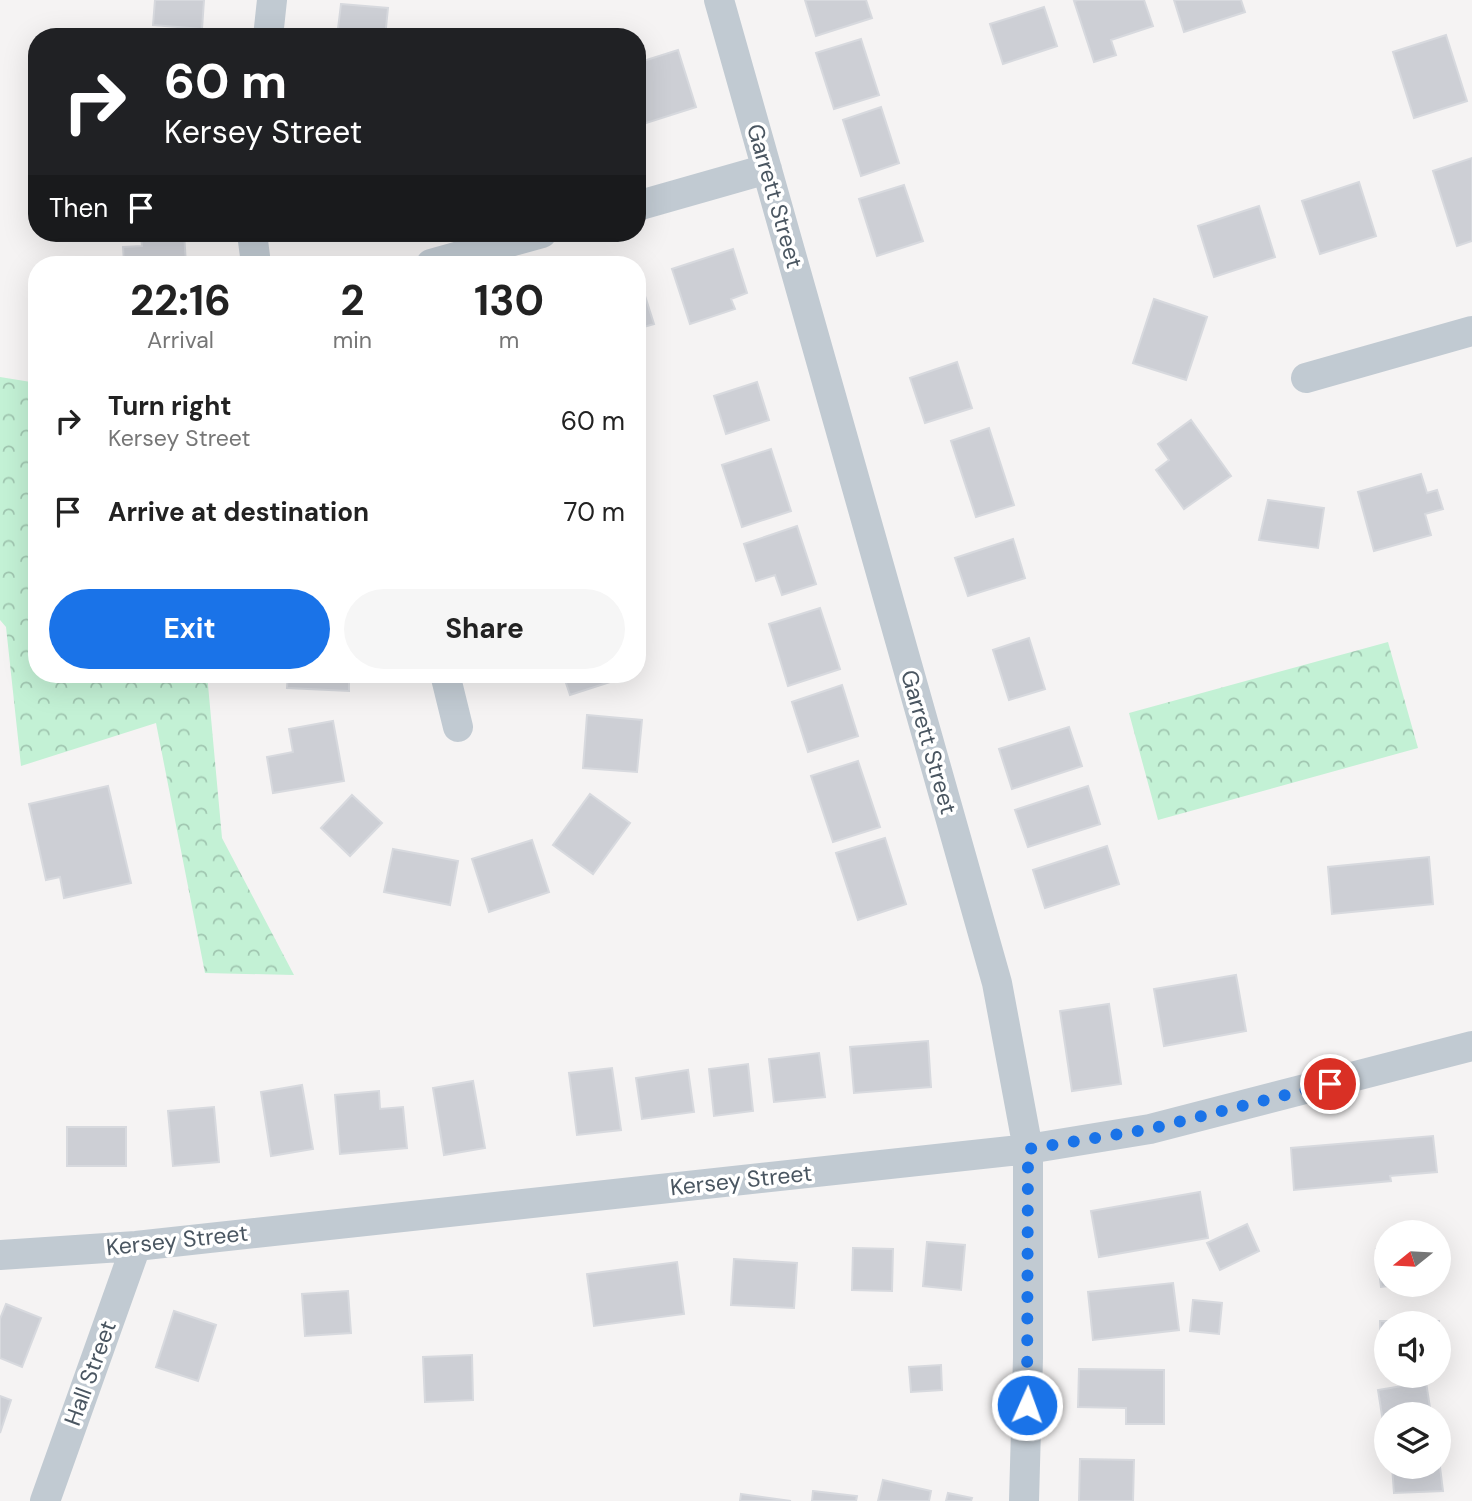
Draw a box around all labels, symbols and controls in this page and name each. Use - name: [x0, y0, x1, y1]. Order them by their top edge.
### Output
- text: 60 m: [164, 49, 287, 113]
- icon: right: [49, 56, 140, 147]
- text: Kersey Street: [164, 111, 362, 153]
- street label: Garrett Street: [740, 120, 810, 272]
- icon: arrive: [122, 189, 160, 227]
- text: Then: [49, 191, 108, 225]
- text: 22:16: [130, 273, 231, 328]
- text: 2: [340, 273, 365, 328]
- text: 130: [474, 273, 544, 328]
- text: Arrival: [147, 325, 214, 355]
- text: min: [333, 325, 372, 355]
- text: m: [499, 325, 519, 355]
- text: Turn right: [108, 389, 232, 423]
- icon: right: [49, 402, 87, 440]
- text: 60 m: [561, 404, 625, 438]
- text: Kersey Street: [108, 423, 251, 453]
- icon: arrive: [49, 493, 87, 531]
- text: Arrive at destination: [108, 495, 369, 529]
- text: 70 m: [564, 495, 625, 529]
- button: Exit: [49, 589, 330, 669]
- button: Share: [344, 589, 625, 669]
- street label: Garrett Street: [894, 666, 964, 818]
- pin: [1300, 1054, 1360, 1114]
- icon: arrive: [1311, 1065, 1349, 1103]
- street label: Kersey Street: [669, 1158, 813, 1202]
- street label: Kersey Street: [105, 1218, 249, 1262]
- north arrow: [1374, 1220, 1451, 1297]
- map controls: [1374, 1220, 1451, 1479]
- button: sound: [1374, 1311, 1451, 1388]
- street label: Hall Street: [57, 1316, 123, 1430]
- position arrow: [990, 1368, 1064, 1442]
- button: layers: [1374, 1402, 1451, 1479]

